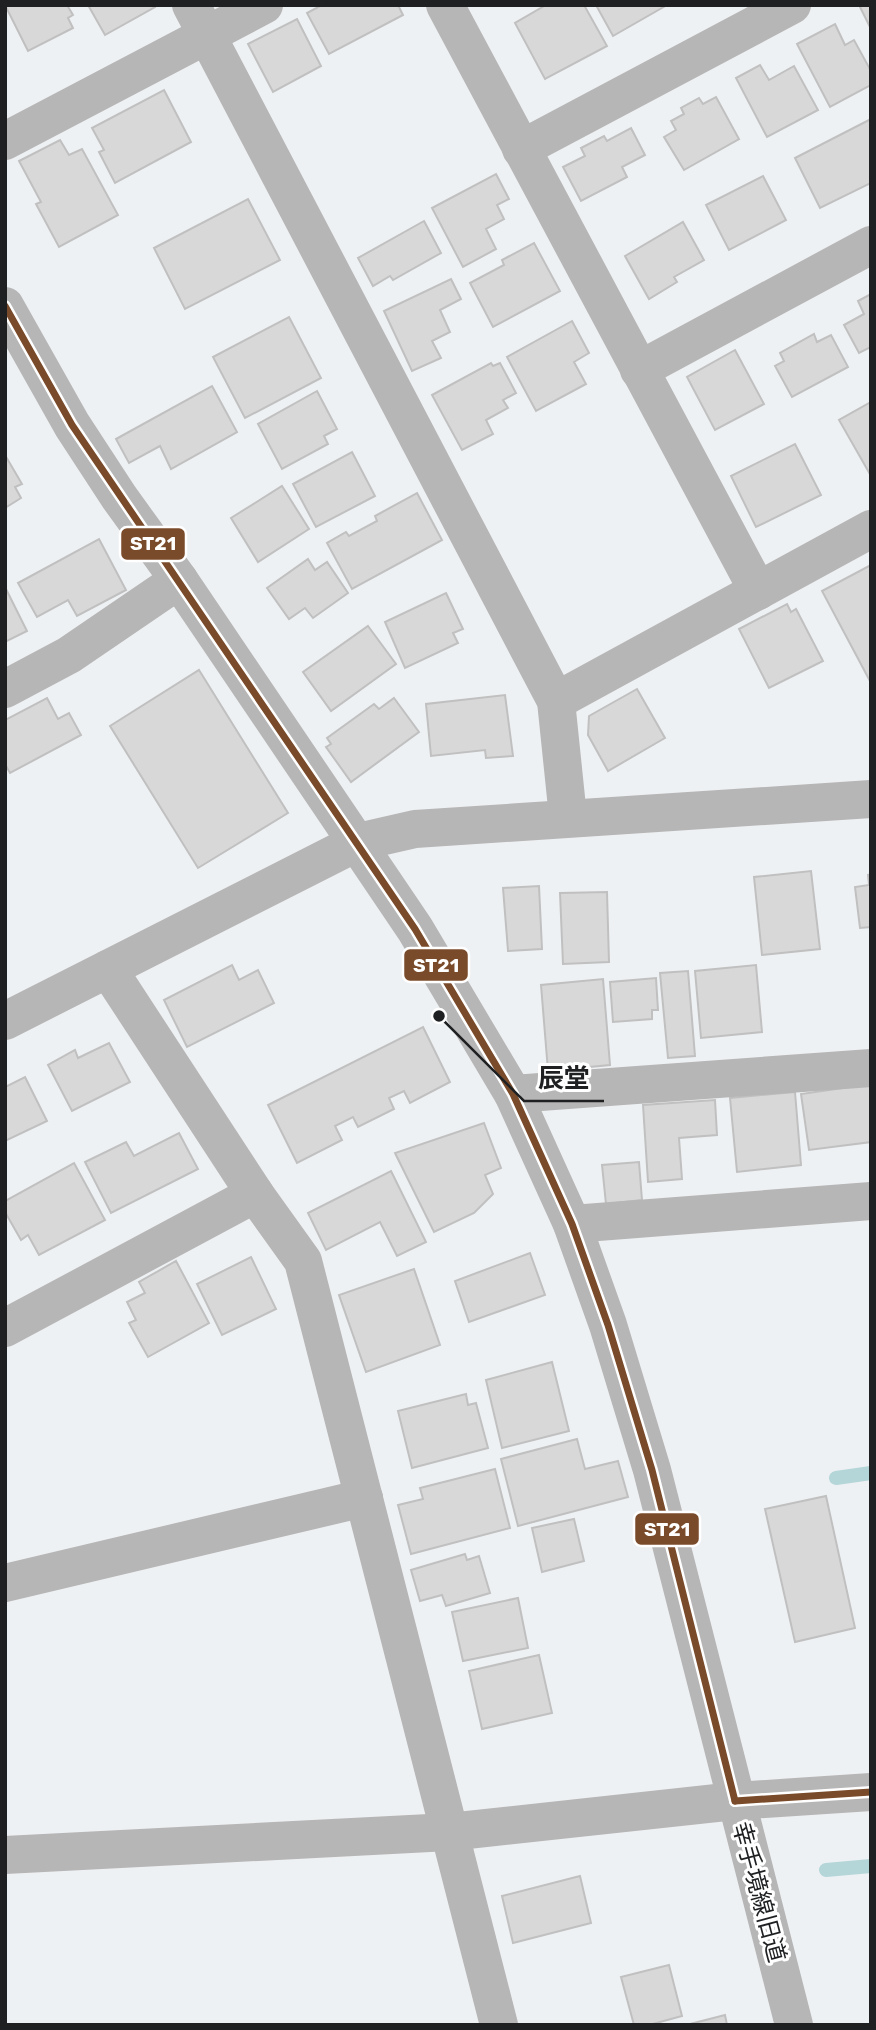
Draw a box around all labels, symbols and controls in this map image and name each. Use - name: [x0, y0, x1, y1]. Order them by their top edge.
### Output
- line badge: ST21: [120, 527, 186, 561]
- text: ST21: [130, 532, 176, 555]
- line badge: ST21: [403, 948, 469, 982]
- text: ST21: [413, 954, 459, 977]
- callout: 辰堂: [524, 1054, 604, 1101]
- text: 辰堂: [538, 1063, 590, 1094]
- line badge: ST21: [634, 1512, 700, 1546]
- text: ST21: [644, 1518, 690, 1541]
- street label: 幸手境線旧道: [727, 1819, 791, 1965]

